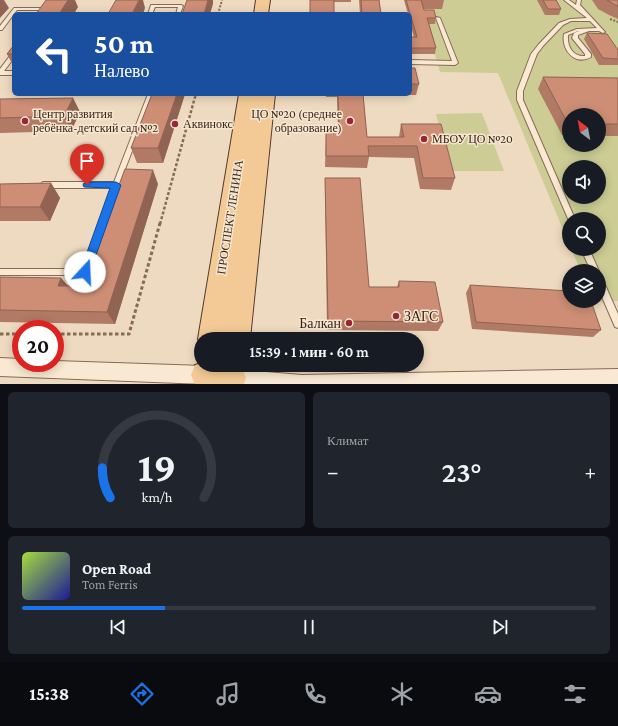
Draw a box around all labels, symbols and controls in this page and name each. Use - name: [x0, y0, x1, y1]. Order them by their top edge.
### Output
- icon: left: [28, 28, 80, 80]
- text: 50 m: [94, 28, 154, 59]
- text: Налево: [94, 61, 150, 81]
- place label: Центр развития ребёнка-детский сад №2: [33, 107, 158, 135]
- place label: ЦО №20 (среднее образование): [251, 107, 342, 135]
- north arrow: [562, 108, 606, 152]
- map controls: [562, 108, 606, 308]
- marker: Центр развития ребёнка-детский сад №2: [20, 116, 30, 126]
- marker: ЦО №20 (среднее образование): [345, 116, 355, 126]
- place label: Аквинокс: [183, 117, 233, 131]
- marker: Аквинокс: [170, 119, 180, 129]
- place label: МБОУ ЦО №20: [432, 132, 513, 146]
- marker: МБОУ ЦО №20: [419, 134, 429, 144]
- pin: [70, 144, 104, 185]
- icon: arrive: [76, 150, 98, 172]
- street label: ПРОСПЕКТ ЛЕНИНА: [214, 158, 246, 275]
- button: sound: [562, 160, 606, 204]
- button: search: [562, 212, 606, 256]
- position arrow: [64, 251, 106, 293]
- button: layers: [562, 264, 606, 308]
- place label: ЗАГС: [404, 308, 438, 324]
- marker: ЗАГС: [391, 311, 401, 321]
- place label: Балкан: [299, 315, 341, 331]
- marker: Балкан: [344, 318, 354, 328]
- speed limit sign: 20: [12, 320, 64, 372]
- text: 15:39 · 1 мин · 60 m: [249, 344, 369, 360]
- text: Климат: [327, 433, 368, 448]
- text: 19: [137, 444, 176, 490]
- text: 23°: [441, 455, 482, 488]
- text: −: [327, 459, 339, 484]
- text: +: [584, 459, 596, 484]
- text: km/h: [141, 489, 172, 505]
- text: Open Road: [82, 561, 151, 577]
- text: Tom Ferris: [82, 577, 137, 592]
- icon: previous: [107, 616, 129, 638]
- icon: pause: [298, 616, 320, 638]
- icon: next: [489, 616, 511, 638]
- icon: directions: [128, 680, 156, 708]
- icon: music: [214, 680, 242, 708]
- icon: phone: [301, 680, 329, 708]
- icon: climate: [388, 680, 416, 708]
- icon: car: [474, 680, 502, 708]
- icon: filters: [561, 680, 589, 708]
- text: 15:38: [29, 684, 69, 704]

